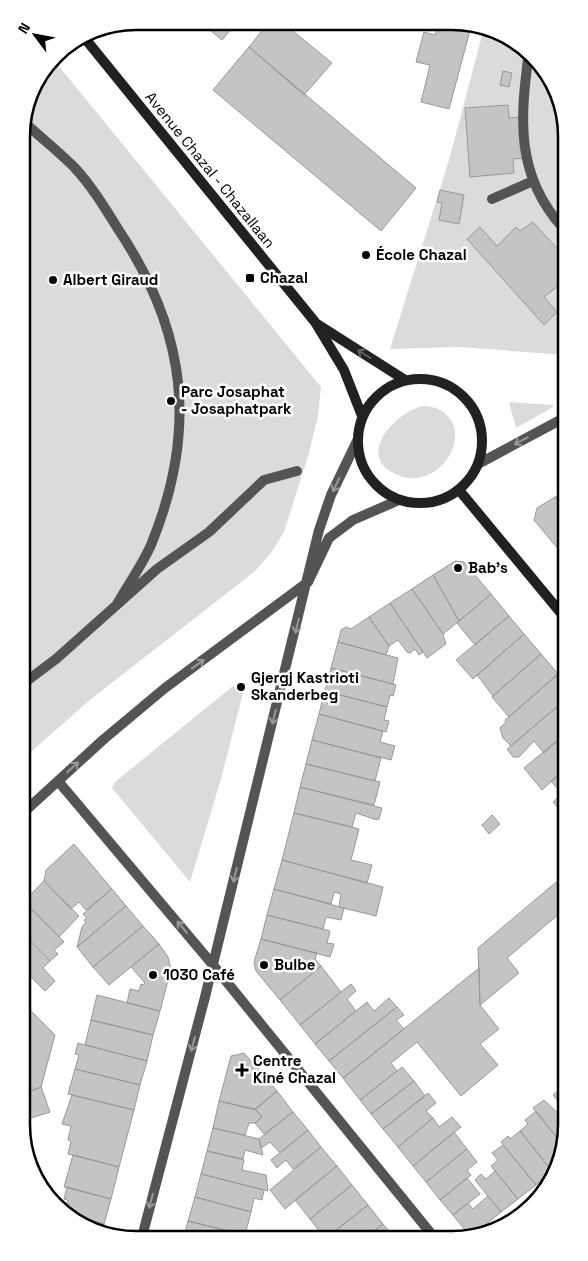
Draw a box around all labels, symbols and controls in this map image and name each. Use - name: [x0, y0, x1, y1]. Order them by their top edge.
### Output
- north arrow: [10, 10, 60, 60]
- text: N: [14, 19, 34, 37]
- street label: Avenue Chazal - Chazallaan: [141, 88, 279, 252]
- place label: École Chazal: [376, 245, 467, 264]
- marker: École Chazal: [360, 249, 372, 261]
- place label: Chazal: [260, 268, 308, 287]
- place label: Albert Giraud: [63, 270, 158, 289]
- marker: Chazal: [244, 272, 256, 284]
- marker: Albert Giraud: [47, 274, 59, 286]
- one-way arrow: [357, 348, 371, 359]
- place label: Parc Josaphat - Josaphatpark: [181, 382, 292, 418]
- marker: Parc Josaphat - Josaphatpark: [165, 395, 177, 407]
- one-way arrow: [514, 437, 529, 446]
- one-way arrow: [331, 477, 340, 492]
- place label: Bab’s: [468, 558, 508, 577]
- marker: Bab’s: [452, 562, 464, 574]
- one-way arrow: [292, 617, 301, 633]
- one-way arrow: [191, 659, 205, 669]
- place label: Gjergj Kastrioti Skanderbeg: [251, 668, 359, 704]
- marker: Gjergj Kastrioti Skanderbeg: [235, 681, 247, 693]
- one-way arrow: [269, 709, 278, 725]
- one-way arrow: [66, 761, 79, 773]
- one-way arrow: [230, 866, 239, 882]
- one-way arrow: [176, 921, 188, 934]
- place label: Bulbe: [274, 955, 316, 974]
- marker: Bulbe: [258, 959, 270, 971]
- place label: 1030 Café: [163, 965, 235, 984]
- marker: 1030 Café: [147, 969, 159, 981]
- one-way arrow: [187, 1036, 197, 1052]
- place label: Centre Kiné Chazal: [253, 1051, 336, 1087]
- marker: Centre Kiné Chazal: [235, 1063, 249, 1077]
- one-way arrow: [146, 1193, 155, 1209]

